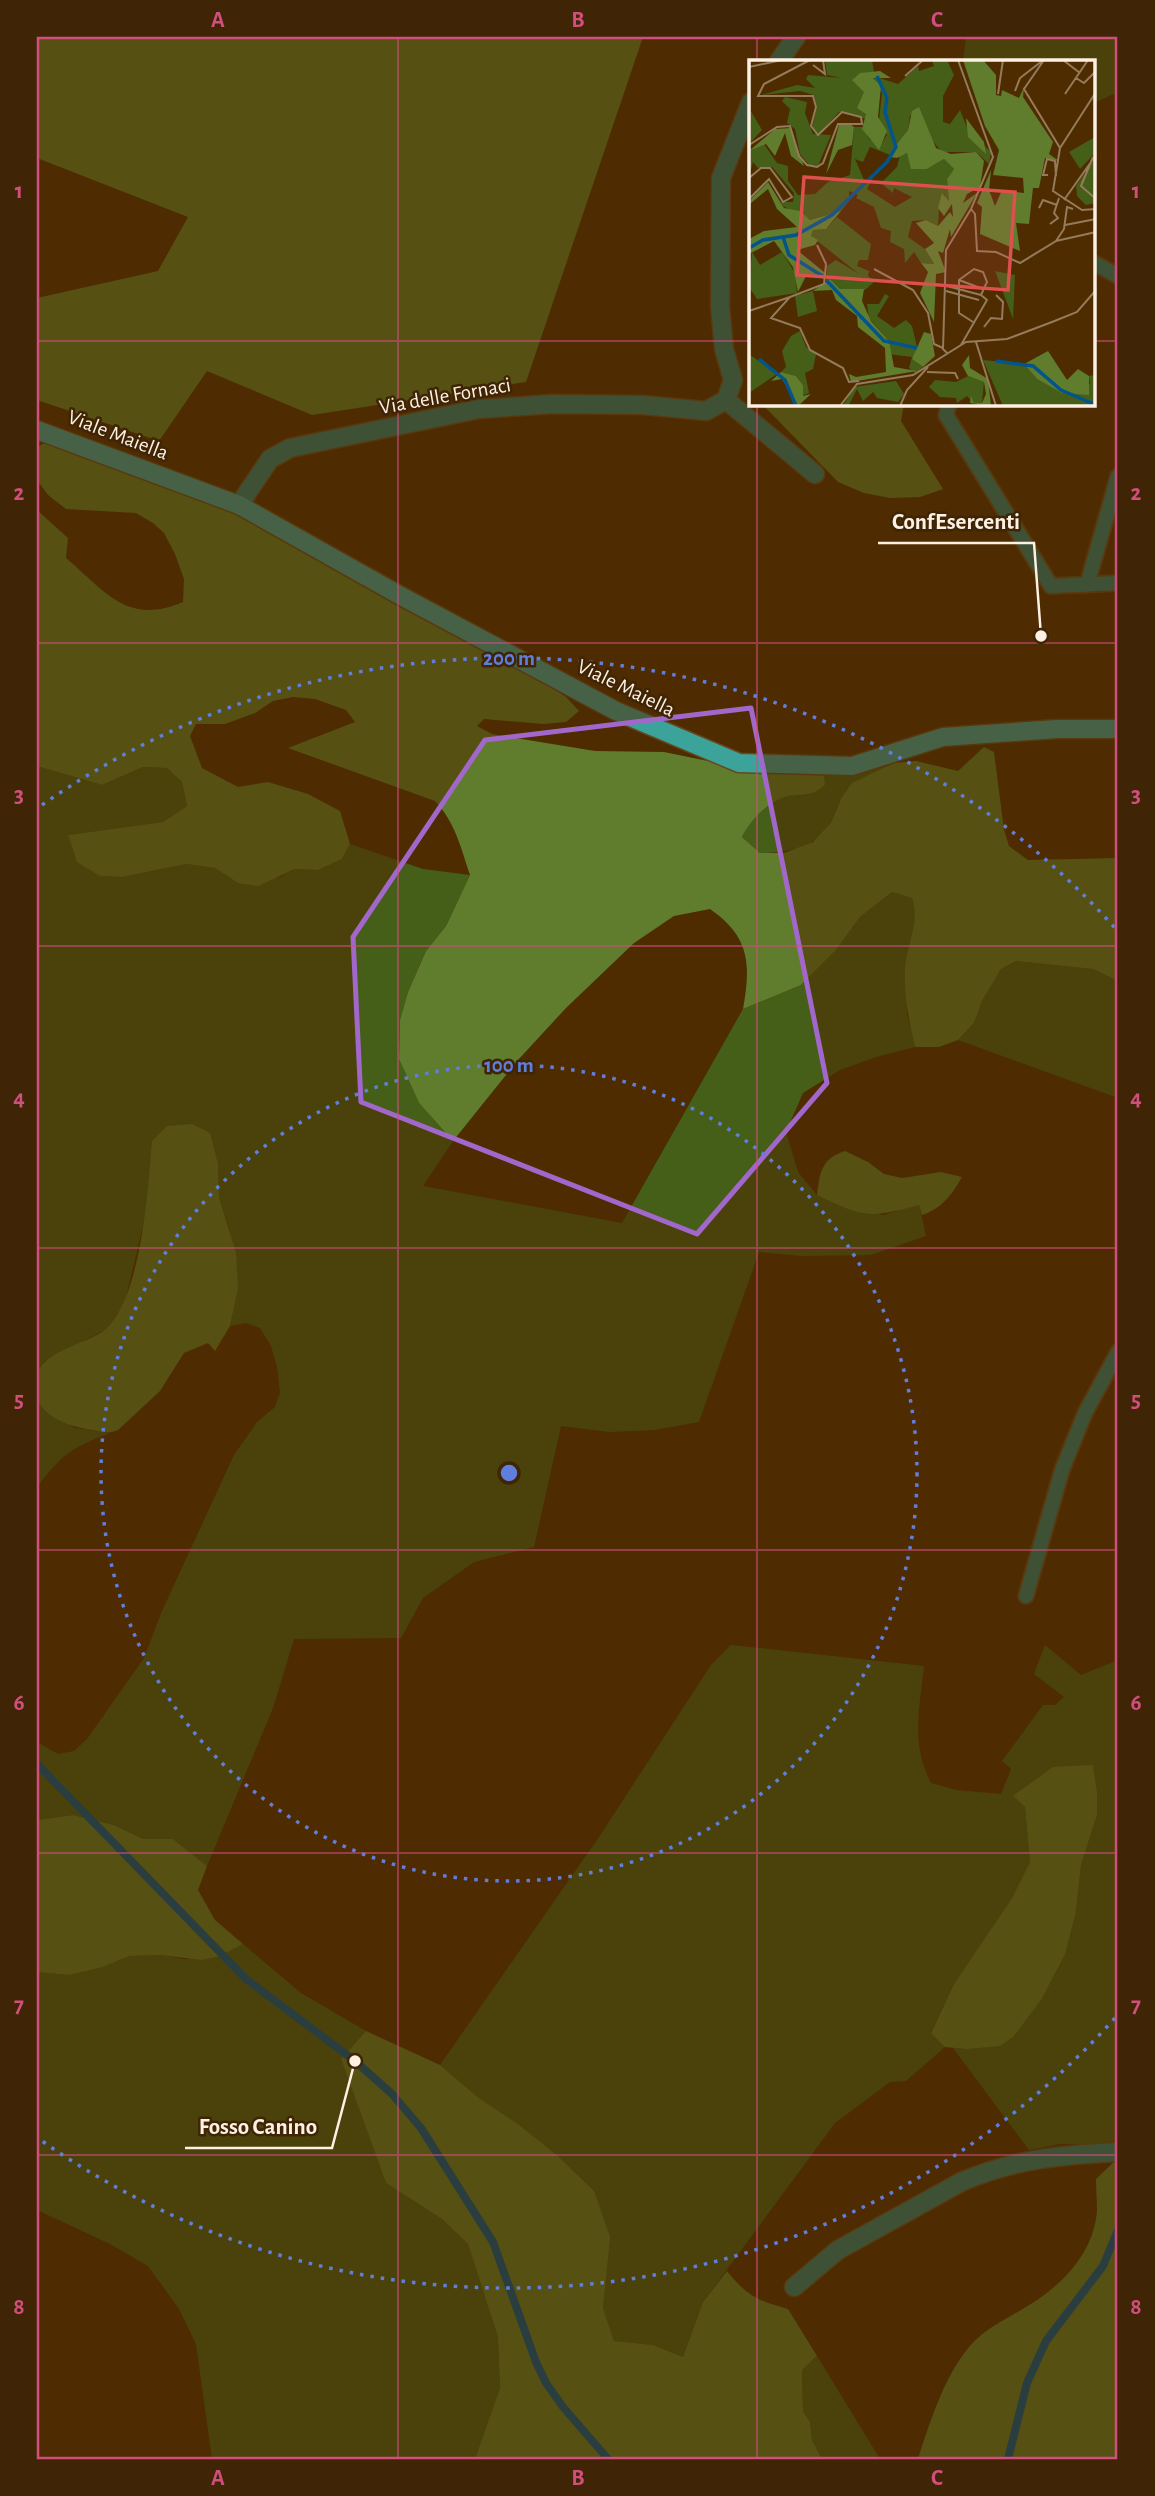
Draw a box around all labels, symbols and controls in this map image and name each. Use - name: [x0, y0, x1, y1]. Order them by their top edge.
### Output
- text: A: [211, 9, 225, 32]
- text: B: [571, 9, 585, 32]
- text: C: [931, 9, 943, 32]
- inset map: [749, 60, 1096, 406]
- text: 1: [15, 180, 23, 203]
- text: 1: [1132, 180, 1140, 203]
- street label: Via delle Fornaci: [378, 374, 512, 418]
- street label: Viale Maiella: [65, 406, 171, 464]
- text: 2: [14, 482, 25, 505]
- text: 2: [1131, 482, 1142, 505]
- callout: ConfEsercenti: [878, 499, 1034, 543]
- text: ConfEsercenti: [892, 511, 1020, 534]
- text: 200 m: [483, 648, 535, 669]
- street label: Viale Maiella: [574, 655, 678, 721]
- text: 3: [14, 784, 24, 807]
- text: 3: [1131, 784, 1141, 807]
- text: 100 m: [484, 1055, 534, 1076]
- text: 4: [13, 1087, 25, 1110]
- text: 4: [1130, 1087, 1142, 1110]
- text: 5: [14, 1389, 24, 1412]
- text: 5: [1131, 1389, 1141, 1412]
- centre of rings: [497, 1461, 521, 1485]
- text: 6: [13, 1692, 25, 1715]
- text: 6: [1130, 1692, 1142, 1715]
- text: 7: [14, 1994, 24, 2017]
- text: 7: [1131, 1994, 1141, 2017]
- callout: Fosso Canino: [185, 2104, 332, 2148]
- text: Fosso Canino: [199, 2116, 317, 2139]
- text: 8: [13, 2296, 25, 2319]
- text: 8: [1130, 2296, 1142, 2319]
- text: A: [211, 2467, 225, 2490]
- text: B: [571, 2467, 585, 2490]
- text: C: [931, 2467, 943, 2490]

